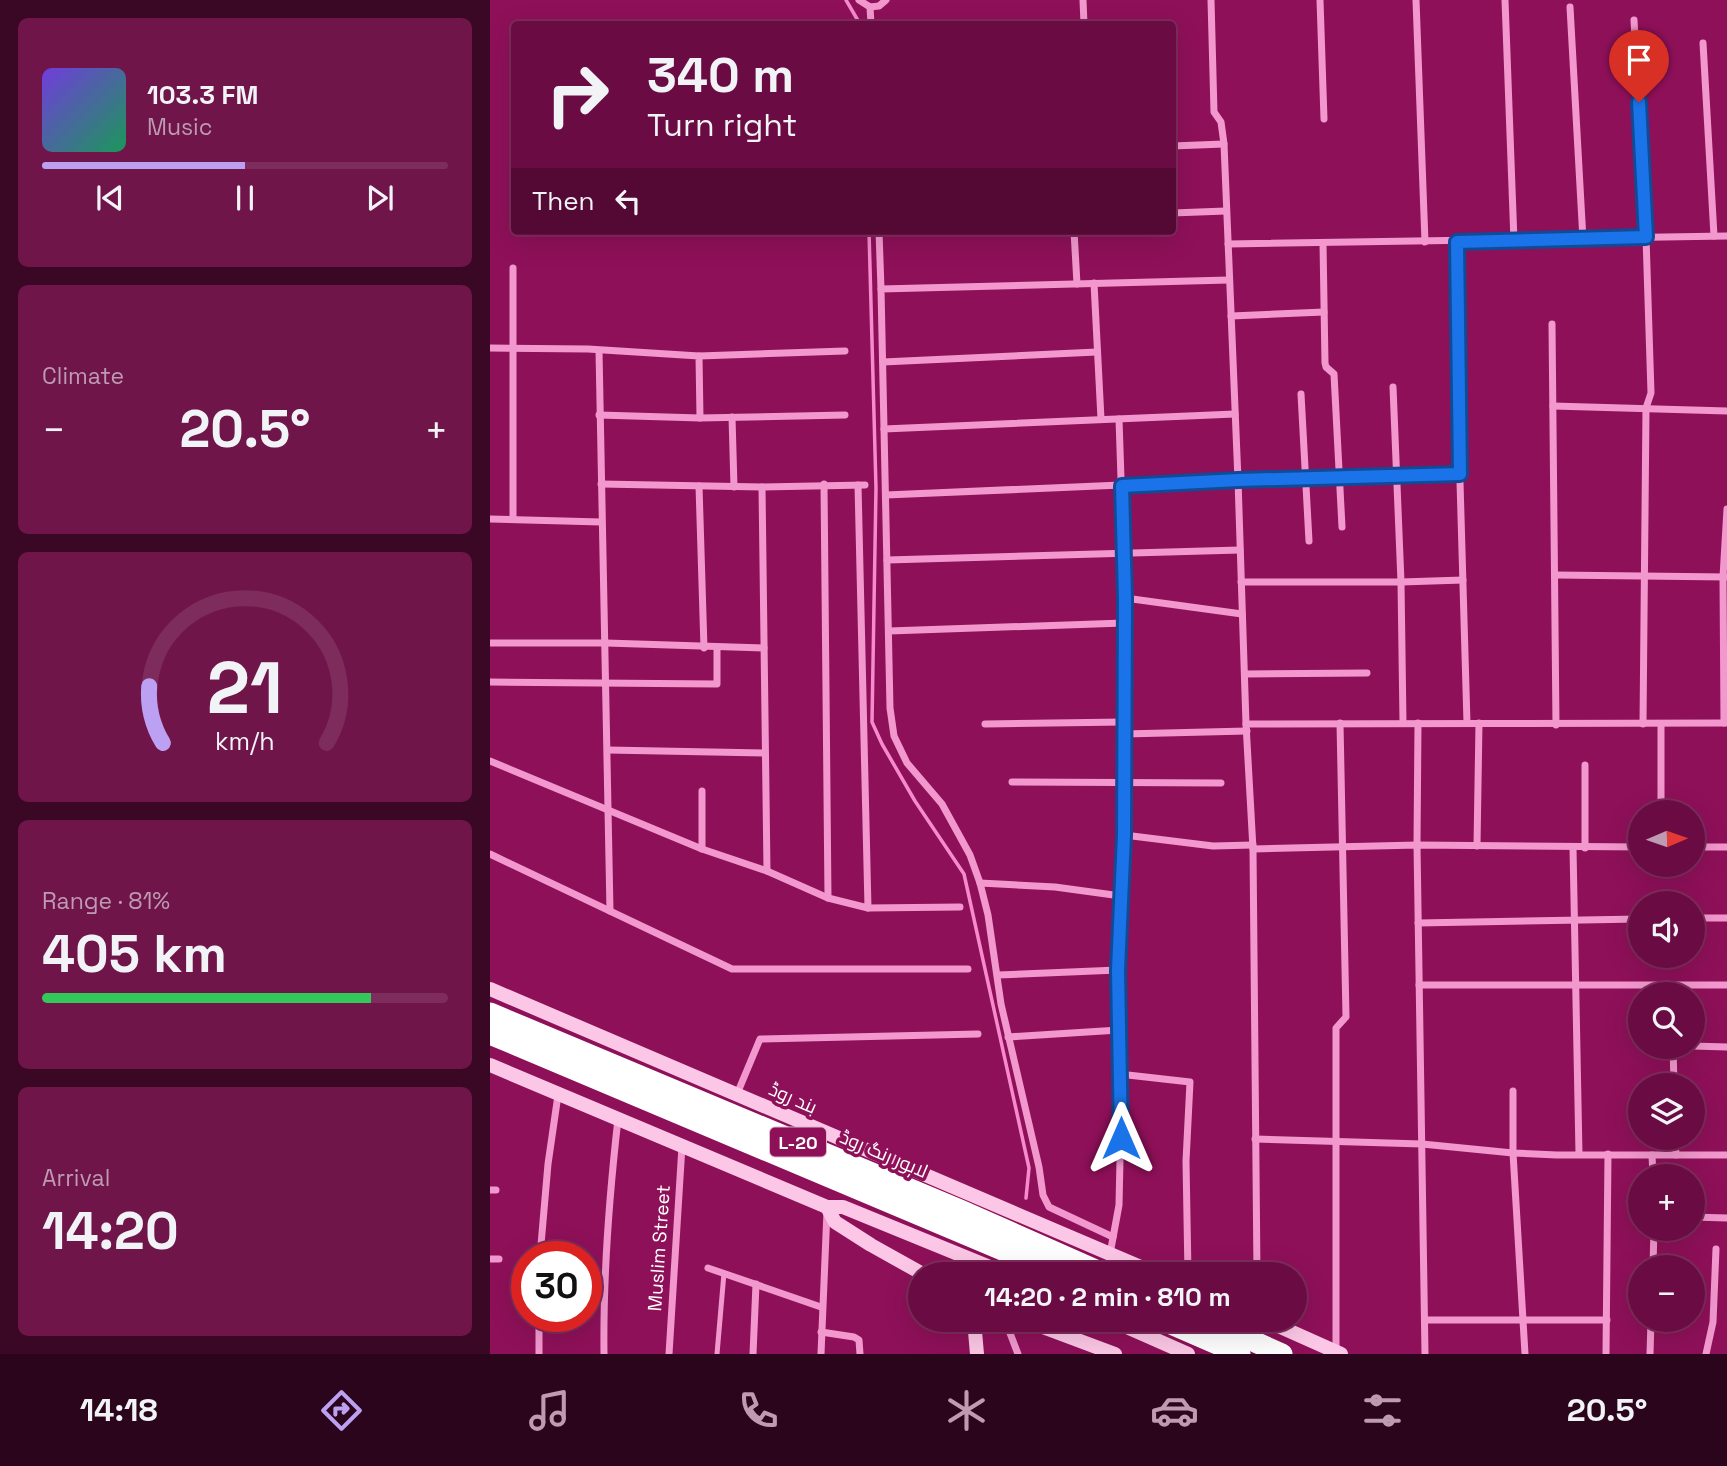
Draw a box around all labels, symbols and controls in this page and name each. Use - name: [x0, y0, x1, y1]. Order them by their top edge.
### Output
- pin: [1609, 30, 1669, 102]
- icon: arrive: [1620, 41, 1658, 79]
- text: 340 m: [647, 44, 794, 106]
- icon: right: [532, 49, 623, 140]
- text: 103.3 FM: [147, 78, 258, 112]
- text: Turn right: [647, 105, 797, 145]
- text: Music: [147, 112, 212, 142]
- icon: previous: [91, 179, 129, 217]
- icon: pause: [226, 179, 264, 217]
- icon: next: [361, 179, 399, 217]
- icon: left: [609, 182, 647, 220]
- text: Then: [532, 184, 595, 218]
- text: Climate: [42, 361, 124, 391]
- text: 20.5°: [179, 396, 311, 462]
- text: −: [42, 406, 66, 454]
- text: +: [424, 406, 448, 454]
- text: 21: [207, 641, 283, 734]
- text: km/h: [215, 725, 275, 757]
- north arrow: [1628, 800, 1704, 877]
- map controls: [1628, 800, 1705, 1332]
- text: Range · 81%: [42, 886, 170, 916]
- button: sound: [1628, 891, 1705, 968]
- text: 405 km: [42, 921, 227, 987]
- button: search: [1628, 982, 1705, 1059]
- button: layers: [1628, 1073, 1705, 1150]
- street label: بند روڈ: [765, 1076, 821, 1120]
- position arrow: [1084, 1101, 1158, 1175]
- street label: لاہور رنگ روڈ: [836, 1124, 932, 1184]
- road number: L-20: [770, 1128, 826, 1156]
- text: Arrival: [42, 1163, 110, 1193]
- button: +: [1628, 1164, 1705, 1241]
- street label: Muslim Street: [642, 1184, 676, 1312]
- text: 14:20: [42, 1198, 179, 1264]
- speed limit sign: 30: [511, 1241, 602, 1332]
- button: −: [1628, 1255, 1705, 1332]
- text: 14:20 · 2 min · 810 m: [984, 1280, 1231, 1314]
- icon: directions: [317, 1386, 366, 1435]
- icon: music: [525, 1386, 574, 1435]
- icon: phone: [734, 1386, 783, 1435]
- icon: climate: [942, 1386, 991, 1435]
- icon: car: [1150, 1386, 1199, 1435]
- icon: filters: [1358, 1386, 1407, 1435]
- text: 14:18: [80, 1390, 158, 1430]
- text: 20.5°: [1567, 1390, 1647, 1430]

